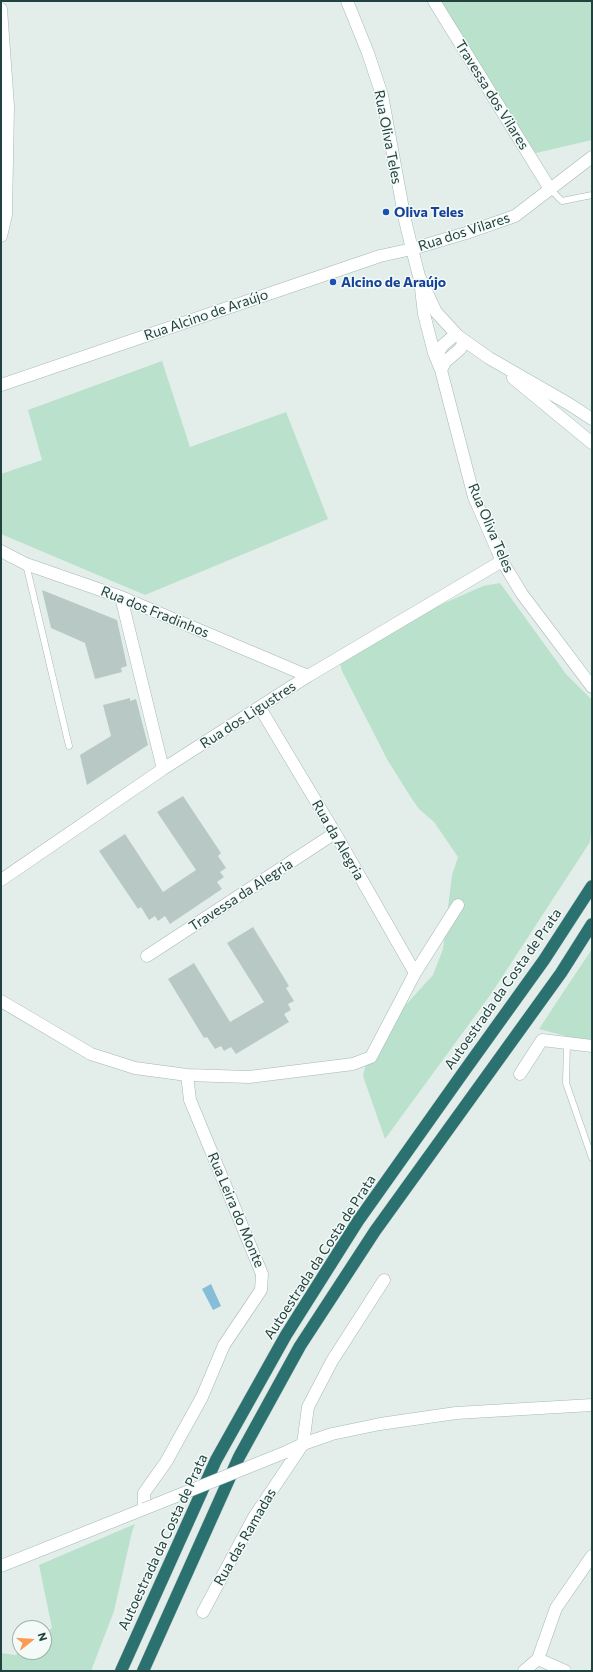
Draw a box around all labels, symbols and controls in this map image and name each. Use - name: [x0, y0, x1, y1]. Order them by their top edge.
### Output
- street label: Travessa dos Vilares: [451, 37, 533, 153]
- street label: Rua Oliva Teles: [371, 89, 405, 185]
- place label: Oliva Teles: [394, 204, 464, 220]
- marker: Oliva Teles: [381, 207, 391, 217]
- street label: Rua dos Vilares: [416, 209, 512, 255]
- place label: Alcino de Araújo: [341, 274, 446, 290]
- marker: Alcino de Araújo: [328, 277, 338, 287]
- street label: Rua Alcino de Araújo: [142, 286, 270, 344]
- street label: Rua Oliva Teles: [465, 481, 517, 575]
- street label: Rua dos Fradinhos: [98, 583, 212, 641]
- street label: Rua dos Ligustres: [197, 678, 299, 752]
- street label: Rua da Alegria: [308, 797, 368, 883]
- street label: Travessa da Alegria: [186, 855, 296, 935]
- street label: Autoestrada da Costa de Prata: [441, 905, 565, 1073]
- street label: Rua Leira do Monte: [204, 1150, 268, 1270]
- street label: Autoestrada da Costa de Prata: [261, 1172, 379, 1342]
- street label: Autoestrada da Costa de Prata: [115, 1451, 211, 1633]
- street label: Rua das Ramadas: [210, 1485, 280, 1589]
- north arrow: [12, 1620, 52, 1660]
- text: N: [36, 1631, 50, 1642]

